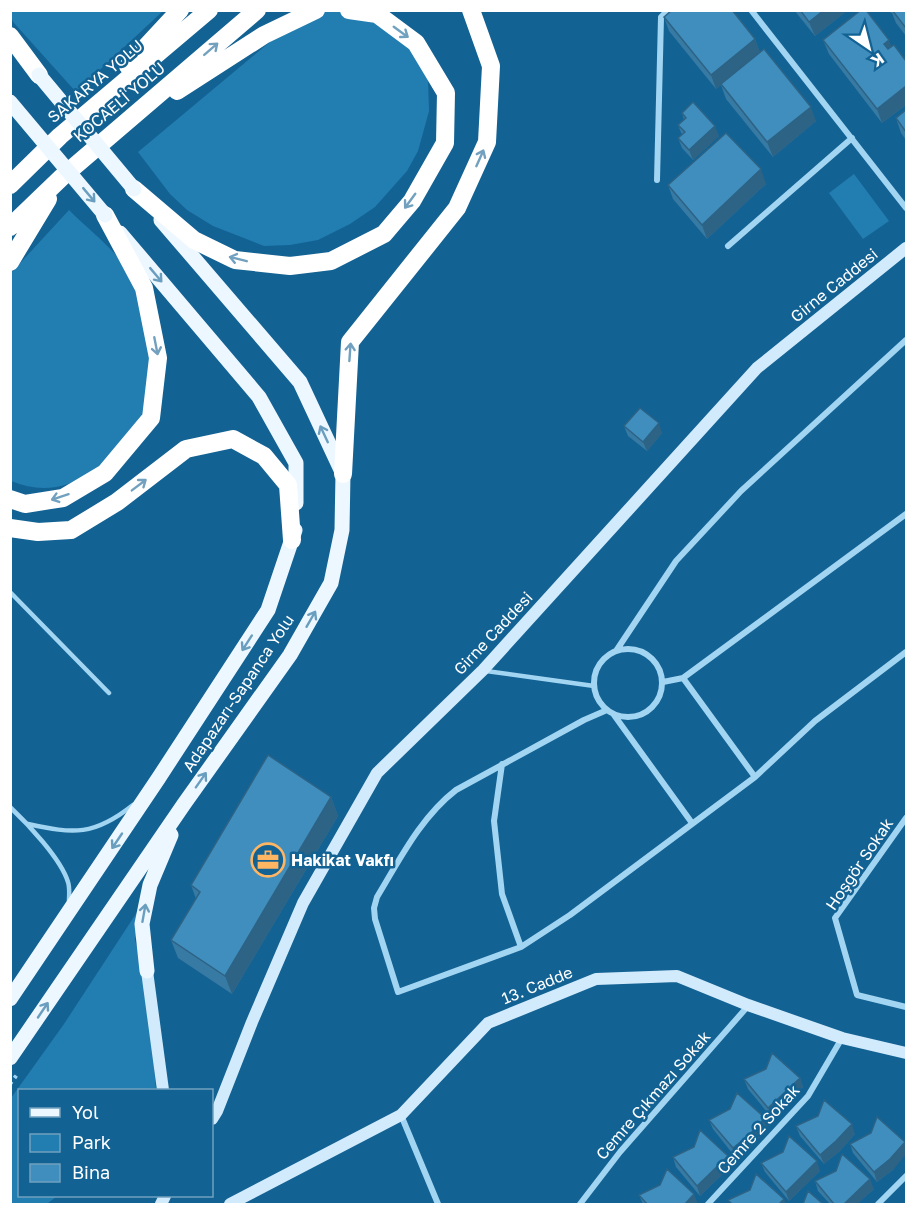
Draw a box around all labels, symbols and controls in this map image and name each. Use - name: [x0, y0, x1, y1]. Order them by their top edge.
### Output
- north arrow: [839, 18, 899, 78]
- one-way arrow: [393, 26, 409, 38]
- street label: SAKARYA YOLU: [43, 35, 147, 127]
- one-way arrow: [203, 43, 219, 56]
- text: K: [867, 49, 888, 72]
- street label: KOCAELİ YOLU: [69, 58, 169, 146]
- one-way arrow: [475, 149, 486, 167]
- one-way arrow: [82, 187, 95, 203]
- one-way arrow: [404, 193, 416, 209]
- street label: Girne Caddesi: [786, 244, 882, 326]
- one-way arrow: [229, 252, 248, 264]
- one-way arrow: [149, 267, 163, 282]
- one-way arrow: [151, 336, 162, 355]
- one-way arrow: [345, 343, 356, 363]
- one-way arrow: [318, 426, 330, 444]
- one-way arrow: [131, 479, 147, 492]
- one-way arrow: [52, 492, 70, 503]
- street label: Girne Caddesi: [449, 587, 537, 679]
- street label: Adapazarı-Sapanca Yolu: [178, 611, 298, 775]
- one-way arrow: [305, 611, 317, 628]
- one-way arrow: [241, 634, 253, 651]
- one-way arrow: [195, 772, 207, 788]
- street label: Hoşgör Sokak: [821, 814, 897, 914]
- one-way arrow: [110, 832, 122, 849]
- office icon: Hakikat Vakfı: [250, 842, 286, 878]
- place label: Hakikat Vakfı: [291, 850, 394, 870]
- one-way arrow: [139, 904, 150, 923]
- street label: 13. Cadde: [499, 962, 575, 1008]
- one-way arrow: [38, 1002, 50, 1019]
- street label: Cemre Çıkmazı Sokak: [592, 1026, 714, 1164]
- street label: Cemre 2 Sokak: [713, 1080, 803, 1178]
- legend: [18, 1089, 213, 1197]
- text: Yol: [72, 1101, 99, 1123]
- text: Park: [72, 1131, 111, 1153]
- text: Bina: [72, 1161, 110, 1183]

